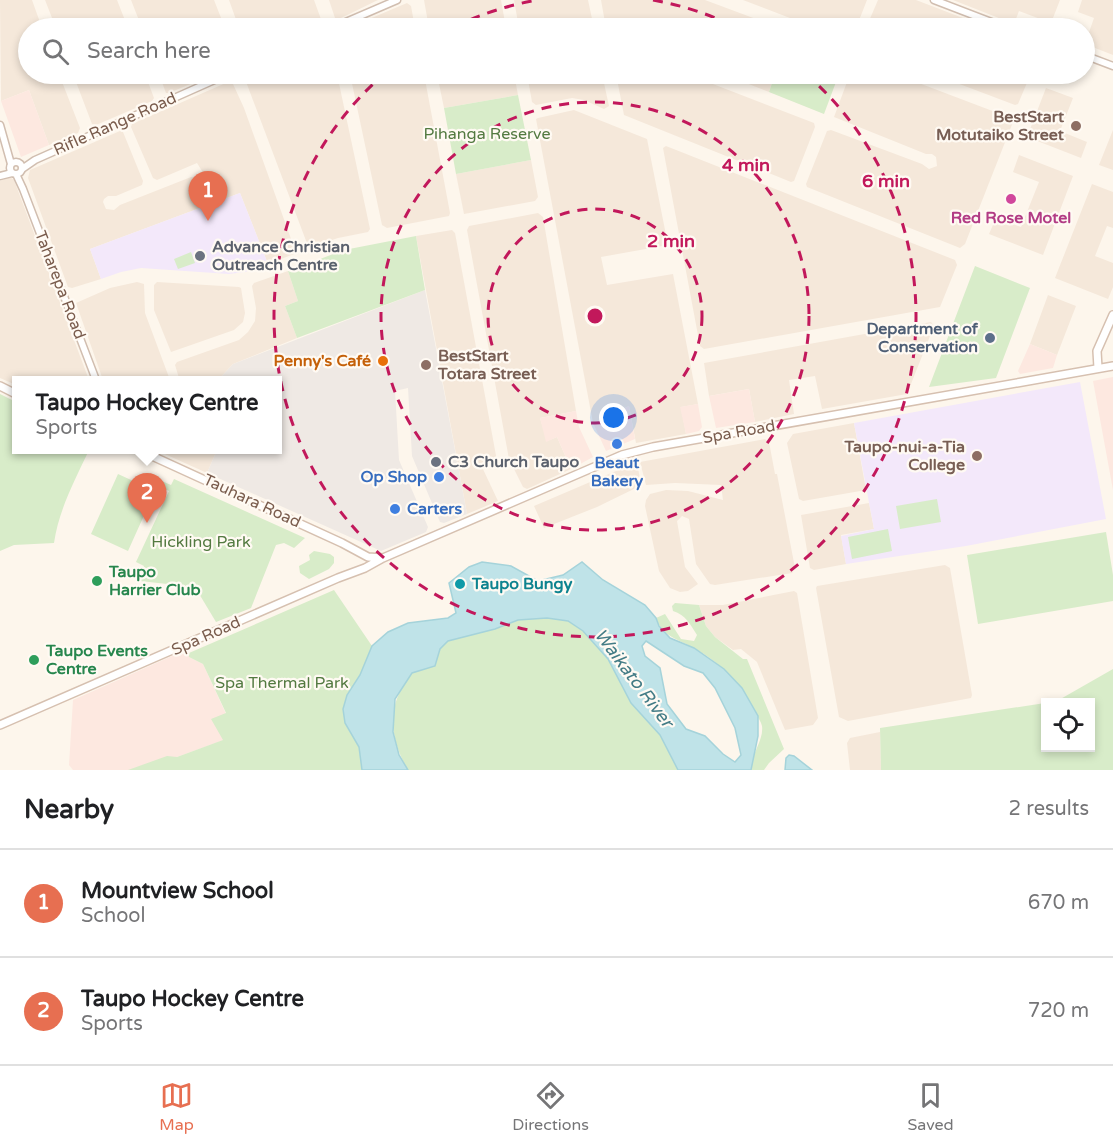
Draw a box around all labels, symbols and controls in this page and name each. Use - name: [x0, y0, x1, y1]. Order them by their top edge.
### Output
- search box: [18, 18, 1095, 84]
- icon: search: [39, 35, 72, 68]
- text: Search here: [87, 38, 211, 64]
- street label: Rifle Range Road: [50, 88, 180, 160]
- place label: BestStart Motutaiko Street: [936, 107, 1065, 145]
- marker: BestStart Motutaiko Street: [1069, 119, 1083, 133]
- park label: Pihanga Reserve: [423, 124, 551, 144]
- text: 4 min: [722, 154, 770, 176]
- text: 6 min: [862, 170, 910, 192]
- pin: 1: [188, 172, 228, 221]
- marker: Red Rose Motel: [1004, 192, 1018, 206]
- place label: Red Rose Motel: [951, 208, 1071, 228]
- street label: Taharepa Road: [30, 228, 90, 342]
- text: 2 min: [647, 230, 695, 252]
- place label: Advance Christian Outreach Centre: [212, 237, 350, 275]
- marker: Advance Christian Outreach Centre: [193, 249, 207, 263]
- centre of rings: [585, 306, 605, 326]
- place label: Department of Conservation: [867, 319, 979, 357]
- marker: Department of Conservation: [983, 331, 997, 345]
- place label: BestStart Totara Street: [437, 346, 537, 384]
- place label: Penny's Café: [273, 351, 371, 371]
- marker: Penny's Café: [376, 354, 390, 368]
- marker: BestStart Totara Street: [419, 358, 433, 372]
- popup: [12, 376, 282, 454]
- text: Taupo Hockey Centre: [36, 390, 258, 416]
- your location: [599, 403, 628, 432]
- text: Sports: [36, 416, 97, 440]
- street label: Spa Road: [701, 416, 777, 448]
- marker: Beaut Bakery: [610, 437, 624, 451]
- place label: Taupo-nui-a-Tia College: [844, 437, 965, 475]
- marker: Taupo-nui-a-Tia College: [970, 449, 984, 463]
- place label: C3 Church Taupo: [448, 452, 579, 472]
- place label: Beaut Bakery: [591, 453, 644, 491]
- marker: C3 Church Taupo: [429, 455, 443, 469]
- place label: Op Shop: [361, 467, 427, 487]
- street label: Tauhara Road: [200, 470, 304, 532]
- marker: Op Shop: [432, 470, 446, 484]
- pin: 2: [128, 474, 166, 523]
- place label: Carters: [407, 499, 462, 519]
- marker: Carters: [388, 502, 402, 516]
- park label: Hickling Park: [151, 532, 251, 552]
- place label: Taupo Harrier Club: [108, 562, 201, 600]
- marker: Taupo Harrier Club: [90, 574, 104, 588]
- place label: Taupo Bungy: [471, 574, 573, 594]
- marker: Taupo Bungy: [453, 577, 467, 591]
- street label: Spa Road: [169, 612, 243, 660]
- water label: Waikato River: [590, 624, 679, 733]
- place label: Taupo Events Centre: [45, 641, 148, 679]
- marker: Taupo Events Centre: [27, 653, 41, 667]
- park label: Spa Thermal Park: [215, 673, 349, 693]
- map controls: [1041, 698, 1095, 752]
- button: locate: [1041, 698, 1095, 752]
- text: Nearby: [24, 794, 114, 825]
- text: 2 results: [1009, 797, 1089, 821]
- text: Mountview School: [81, 878, 274, 904]
- text: 1: [37, 891, 50, 915]
- text: 670 m: [1028, 891, 1089, 915]
- text: School: [81, 904, 145, 928]
- text: Taupo Hockey Centre: [81, 986, 304, 1012]
- text: 2: [37, 999, 50, 1023]
- text: 720 m: [1028, 999, 1089, 1023]
- text: Sports: [81, 1012, 143, 1036]
- tab: Map: [159, 1079, 194, 1135]
- tab: Directions: [512, 1079, 589, 1135]
- tab: Saved: [907, 1079, 954, 1135]

